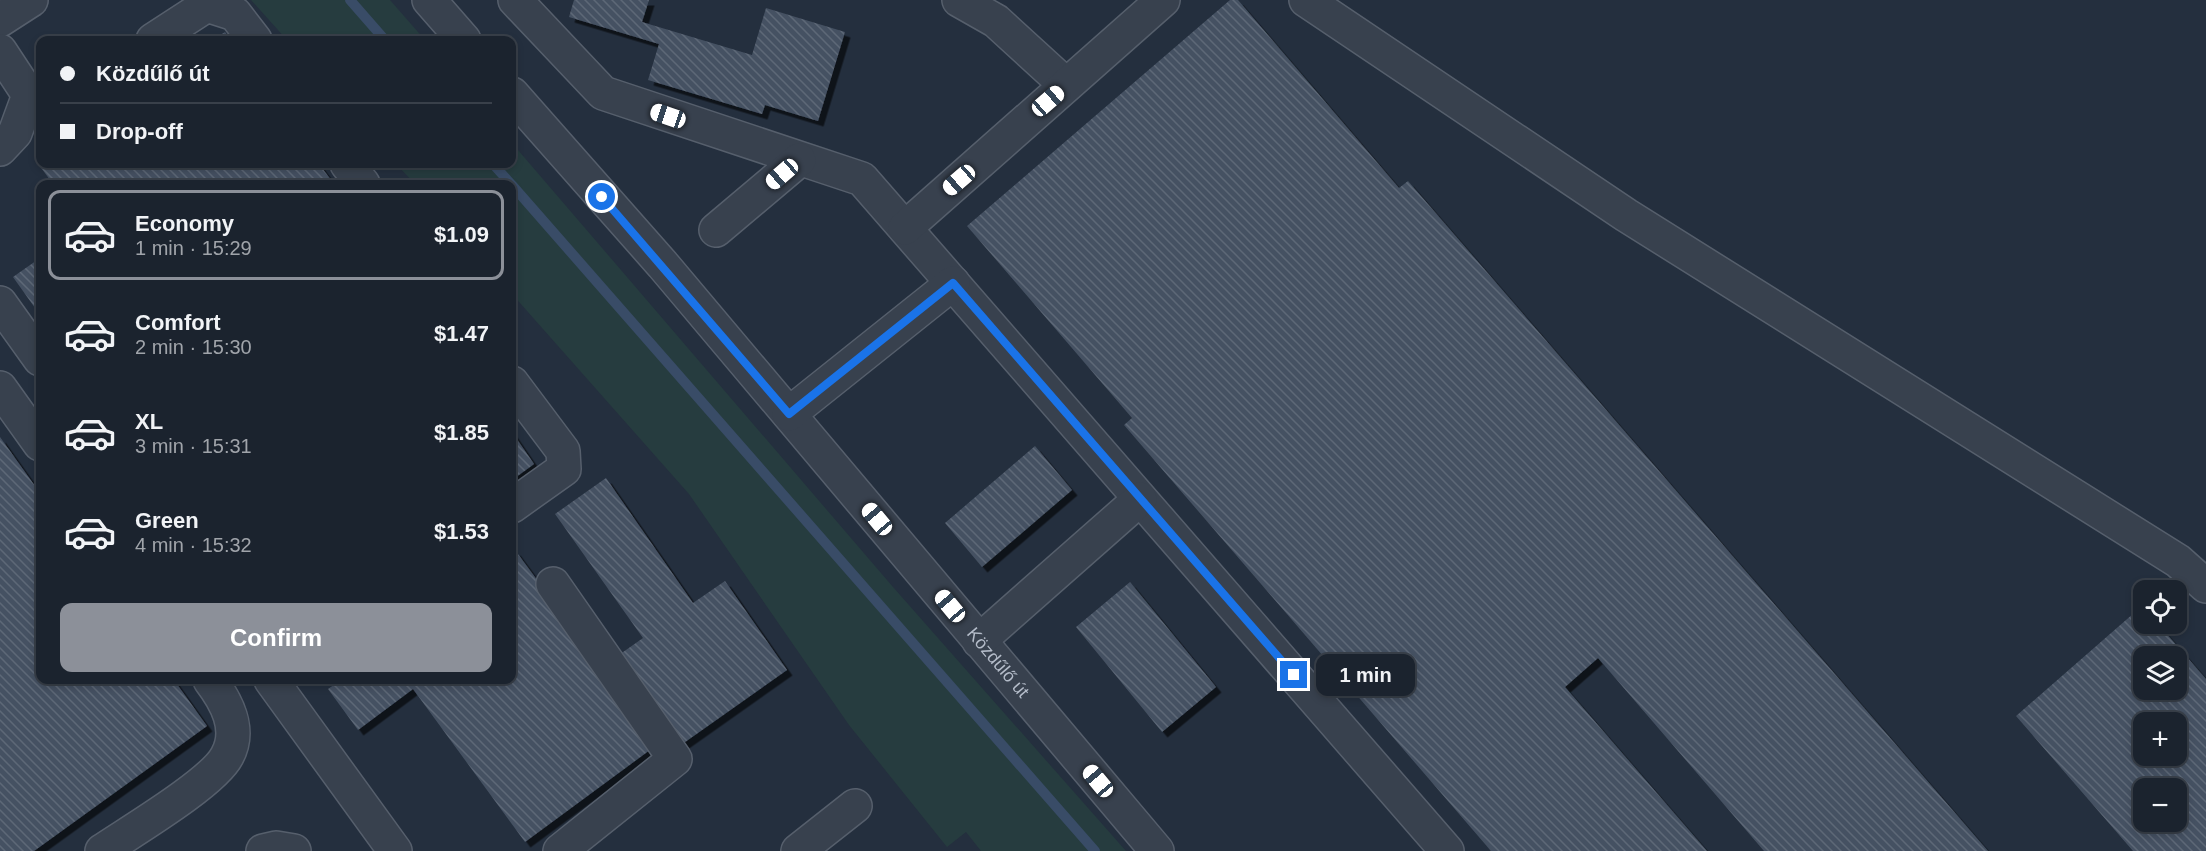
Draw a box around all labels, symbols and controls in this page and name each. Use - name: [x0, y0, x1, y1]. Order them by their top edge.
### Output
- text: Közdűlő út: [96, 61, 210, 86]
- car: [1029, 82, 1067, 120]
- car: [648, 102, 688, 130]
- text: Drop-off: [96, 119, 183, 144]
- car: [763, 155, 801, 193]
- car: [940, 161, 978, 199]
- route start: [588, 183, 615, 210]
- icon: car: [63, 208, 117, 262]
- text: Economy: [135, 211, 234, 236]
- text: $1.09: [434, 222, 489, 247]
- text: 1 min · 15:29: [135, 237, 252, 259]
- icon: car: [63, 307, 117, 361]
- text: Comfort: [135, 310, 221, 335]
- text: $1.47: [434, 321, 489, 346]
- text: 2 min · 15:30: [135, 336, 252, 358]
- icon: car: [63, 406, 117, 460]
- text: XL: [135, 409, 163, 434]
- text: $1.85: [434, 420, 489, 445]
- text: 3 min · 15:31: [135, 435, 252, 457]
- car: [859, 499, 895, 539]
- icon: car: [63, 505, 117, 559]
- text: Green: [135, 508, 199, 533]
- text: $1.53: [434, 519, 489, 544]
- text: 4 min · 15:32: [135, 534, 252, 556]
- map controls: [2133, 580, 2187, 832]
- button: locate: [2133, 580, 2187, 634]
- car: [932, 586, 968, 626]
- button: Confirm: [60, 603, 492, 672]
- street label: Közdűlő út: [963, 623, 1033, 701]
- button: layers: [2133, 646, 2187, 700]
- callout: 1 min: [1315, 654, 1414, 696]
- route end: [1280, 661, 1307, 688]
- text: 1 min: [1339, 664, 1392, 686]
- button: +: [2133, 712, 2187, 766]
- car: [1080, 761, 1116, 801]
- button: −: [2133, 778, 2187, 832]

